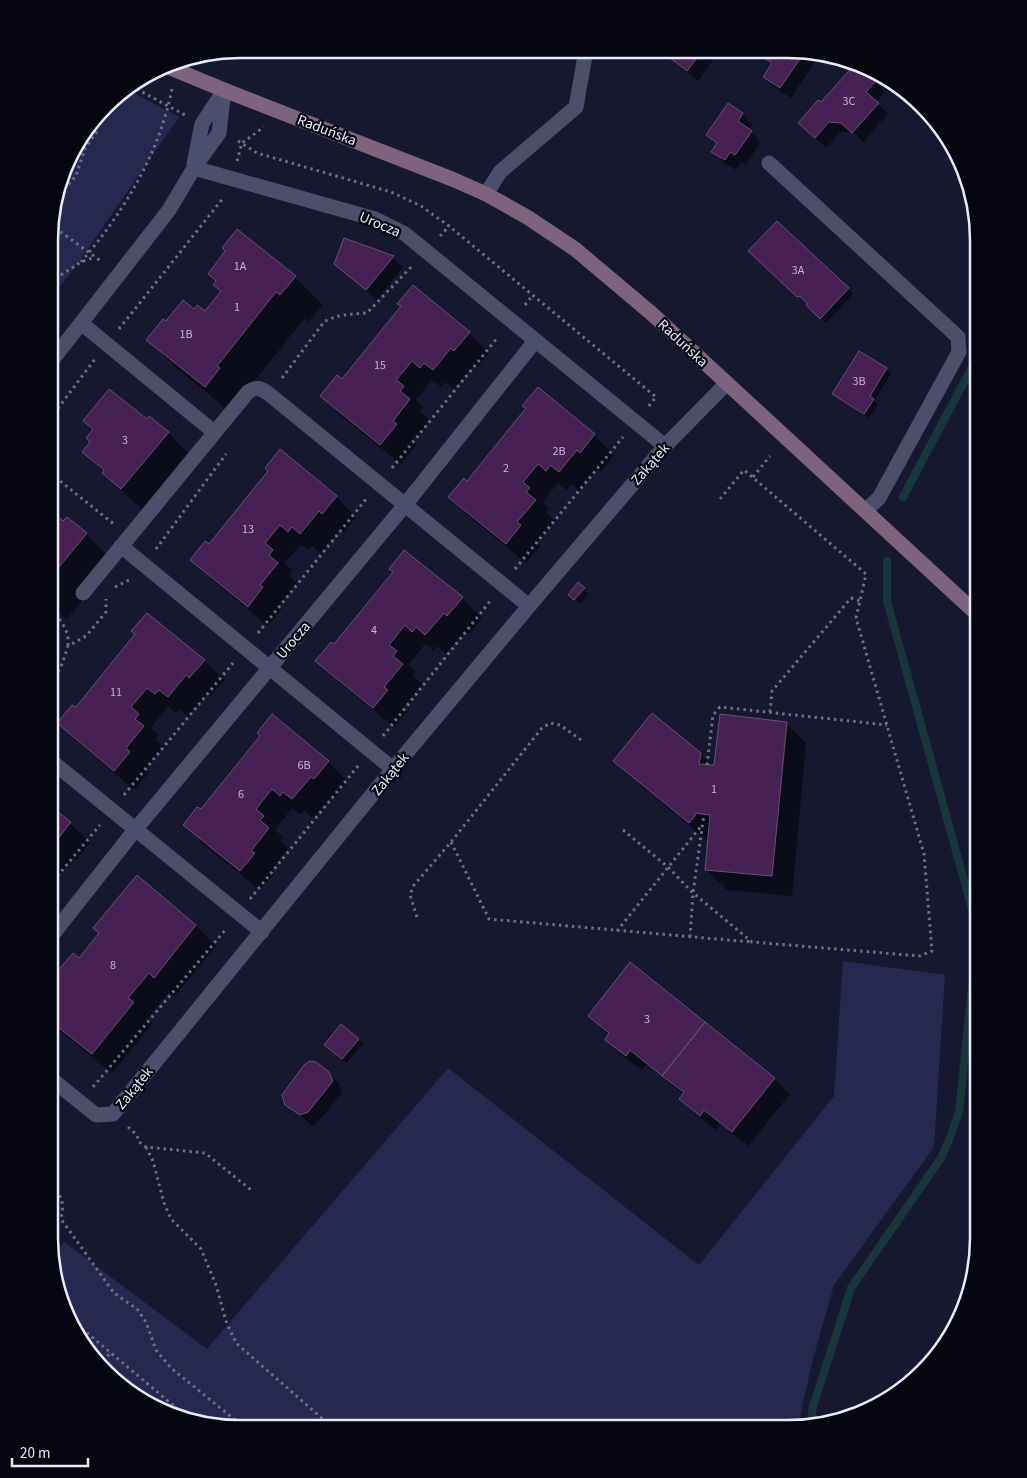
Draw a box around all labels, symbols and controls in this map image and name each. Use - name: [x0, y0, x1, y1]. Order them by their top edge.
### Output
- house number: 3C: [843, 93, 856, 110]
- street label: Raduńska: [294, 110, 359, 151]
- street label: Urocza: [356, 206, 404, 243]
- house number: 1A: [234, 258, 247, 275]
- house number: 3A: [792, 262, 805, 279]
- house number: 1: [234, 299, 240, 316]
- street label: Raduńska: [653, 315, 712, 372]
- house number: 1B: [179, 326, 193, 343]
- house number: 15: [374, 357, 386, 374]
- house number: 3B: [852, 373, 866, 390]
- house number: 3: [122, 432, 128, 449]
- street label: Zakątek: [626, 438, 675, 490]
- house number: 2B: [552, 443, 566, 460]
- house number: 2: [503, 460, 509, 477]
- house number: 13: [242, 521, 254, 538]
- street label: Urocza: [271, 617, 315, 664]
- house number: 4: [371, 622, 377, 639]
- house number: 11: [110, 684, 122, 701]
- street label: Zakątek: [367, 748, 415, 800]
- house number: 6B: [297, 757, 311, 774]
- house number: 1: [711, 781, 717, 798]
- house number: 6: [238, 786, 244, 803]
- house number: 8: [110, 957, 116, 974]
- house number: 3: [644, 1011, 650, 1028]
- street label: Zakątek: [111, 1062, 159, 1114]
- scale bar: [12, 1436, 89, 1468]
- text: 20 m: [20, 1443, 50, 1464]

